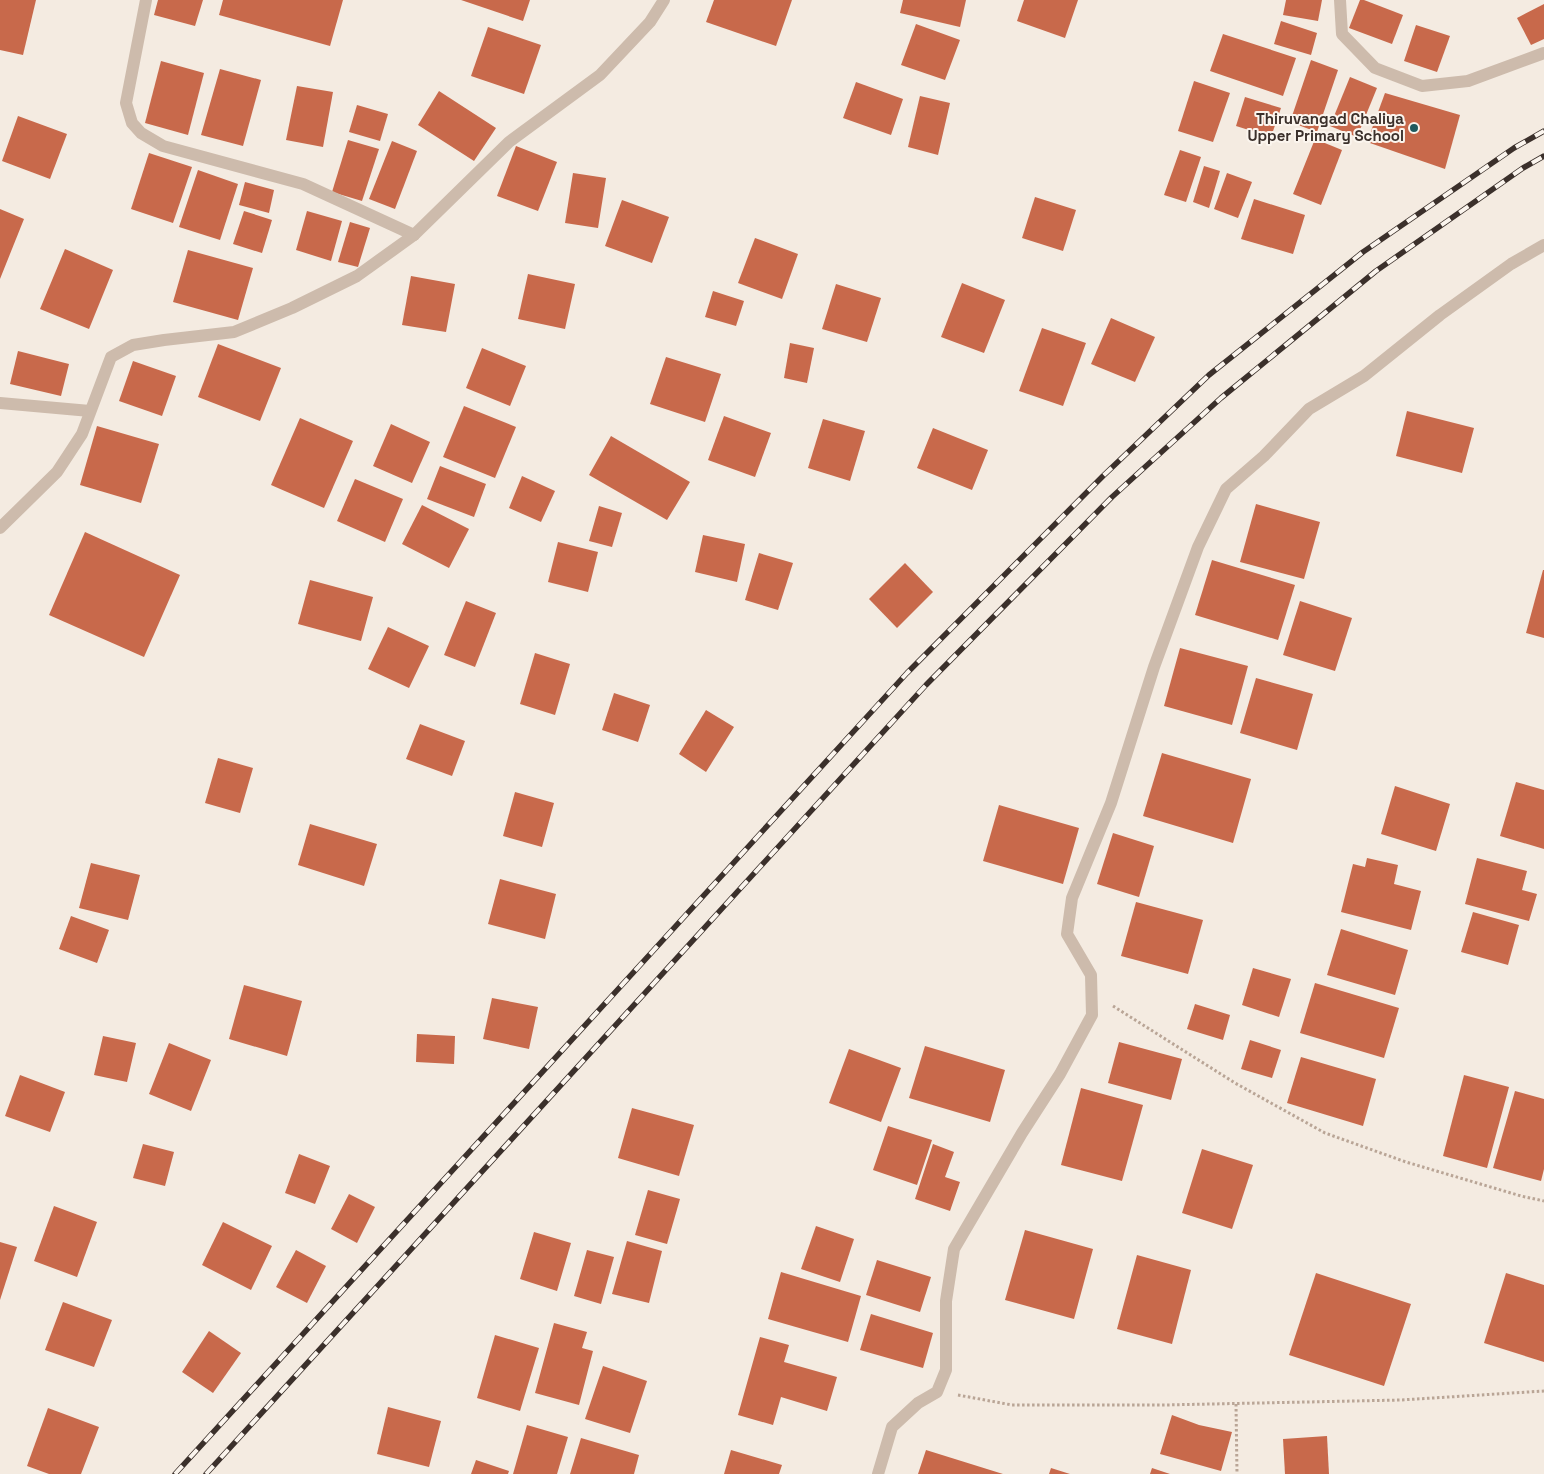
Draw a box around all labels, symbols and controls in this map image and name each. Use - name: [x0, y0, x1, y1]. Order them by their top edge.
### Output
- place label: Thiruvangad Chaliya Upper Primary School: [1247, 109, 1404, 145]
- marker: Thiruvangad Chaliya Upper Primary School: [1408, 122, 1420, 134]

